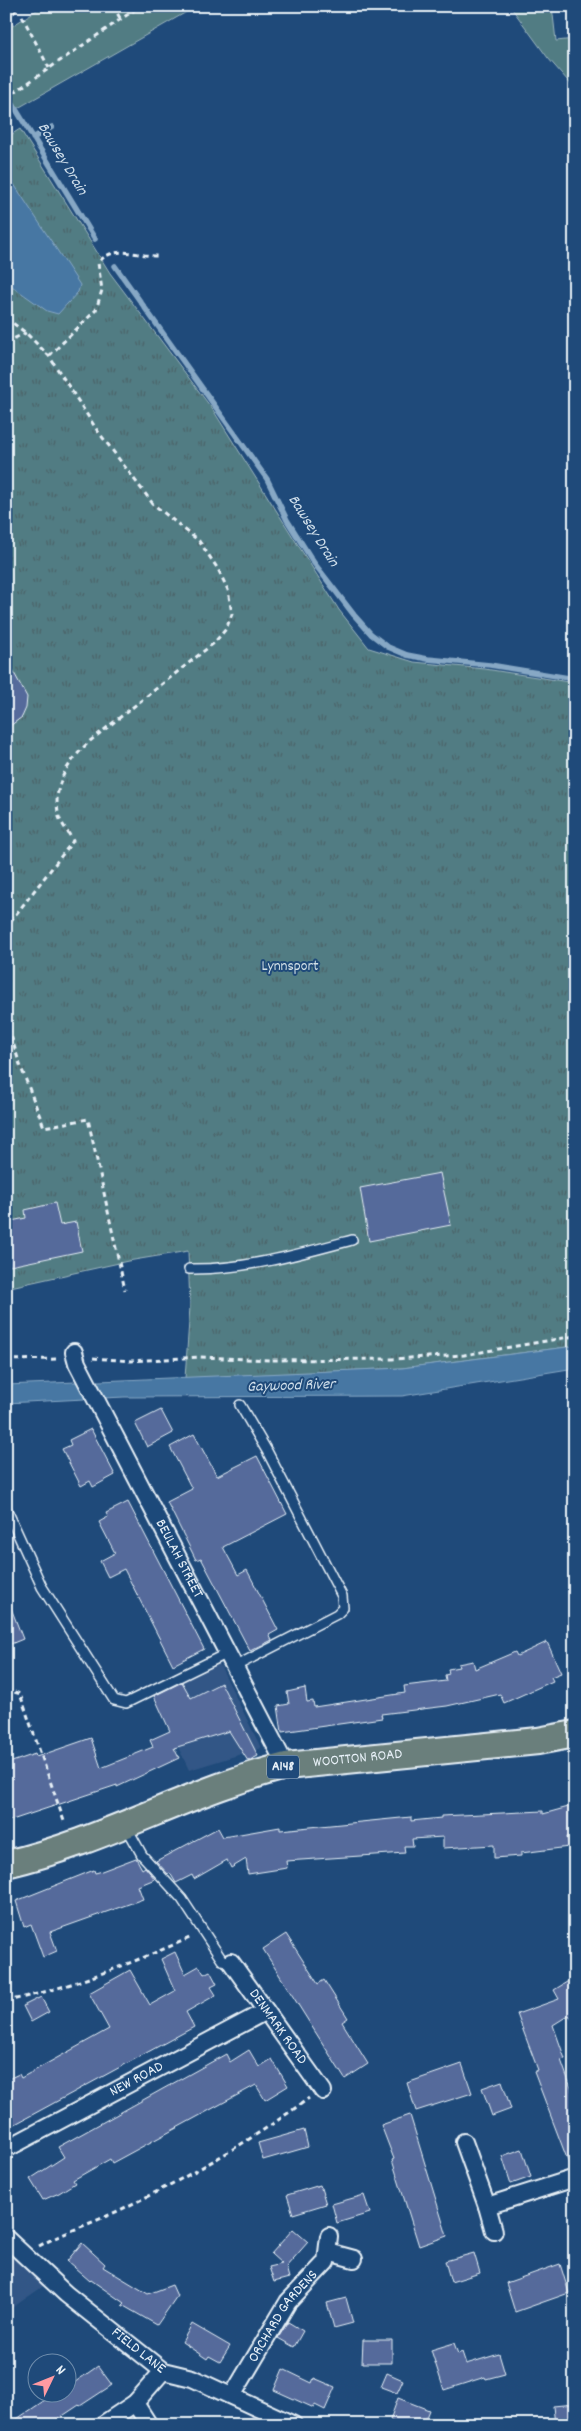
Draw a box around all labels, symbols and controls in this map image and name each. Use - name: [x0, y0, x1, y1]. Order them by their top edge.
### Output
- water label: Bawsey Drain: [31, 118, 93, 200]
- water label: Bawsey Drain: [282, 490, 345, 572]
- park label: Lynnsport: [261, 956, 319, 978]
- water label: Gaywood River: [247, 1373, 338, 1399]
- street label: BEULAH STREET: [149, 1515, 208, 1602]
- street label: WOOTTON ROAD: [312, 1744, 403, 1774]
- road number: A148: [267, 1755, 299, 1778]
- street label: DENMARK ROAD: [243, 1985, 312, 2070]
- street label: NEW ROAD: [106, 2056, 168, 2103]
- street label: ORCHARD GARDENS: [243, 2265, 324, 2367]
- street label: FIELD LANE: [106, 2323, 170, 2380]
- north arrow: [28, 2354, 78, 2404]
- text: N: [50, 2361, 70, 2380]

